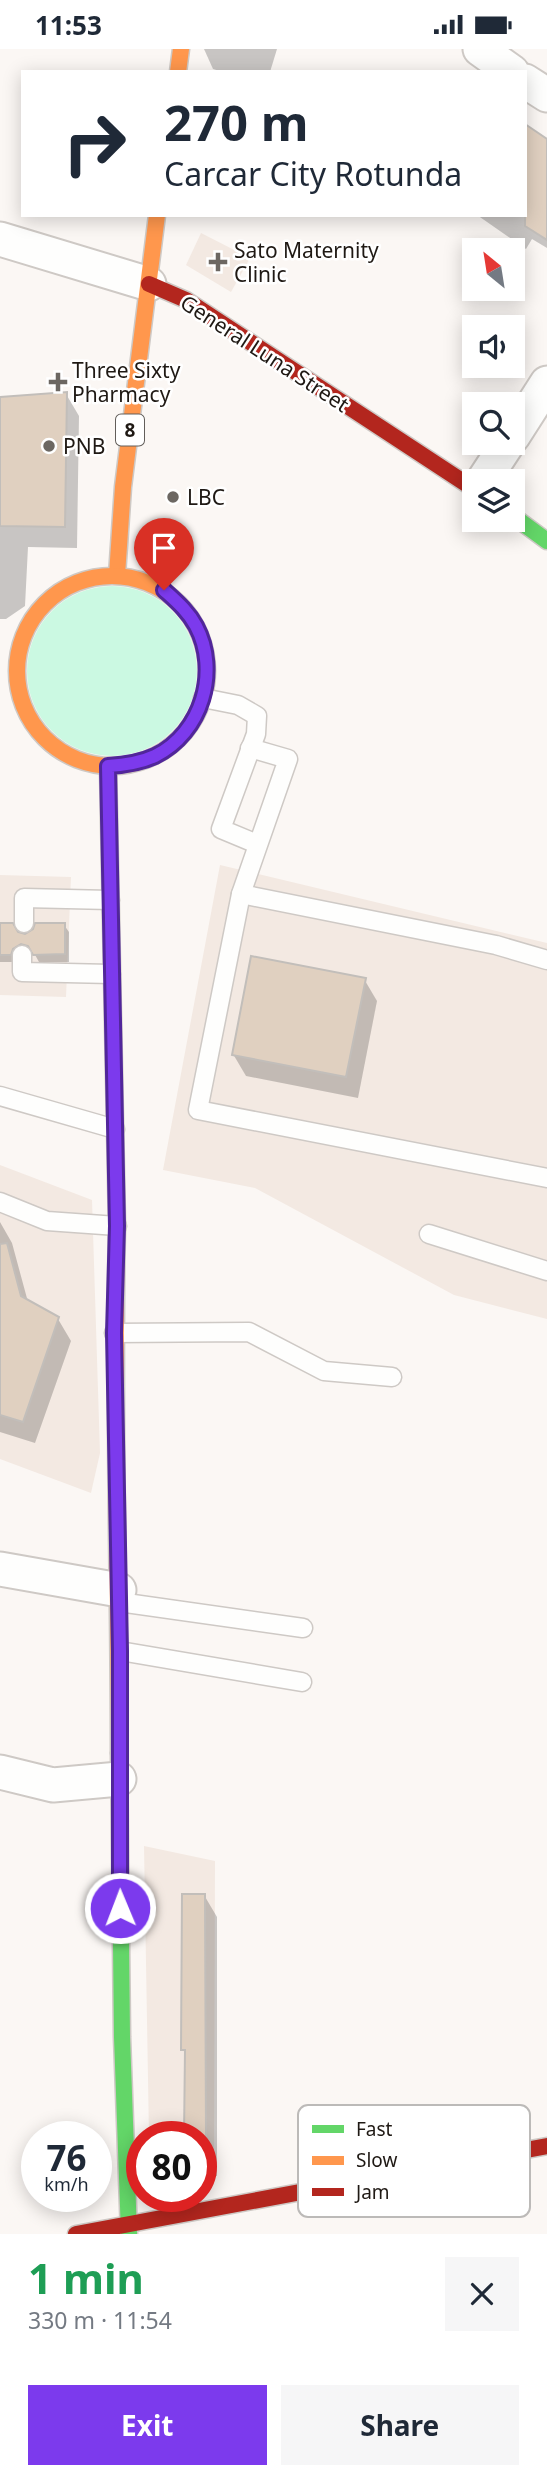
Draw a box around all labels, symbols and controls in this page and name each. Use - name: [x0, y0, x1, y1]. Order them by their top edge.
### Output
- text: 11:53: [35, 7, 102, 43]
- text: 270 m: [164, 89, 309, 155]
- icon: right: [49, 98, 140, 189]
- text: Carcar City Rotunda: [164, 152, 462, 195]
- place label: Sato Maternity Clinic: [234, 236, 379, 288]
- north arrow: [462, 238, 525, 301]
- map controls: [462, 238, 525, 532]
- marker: Sato Maternity Clinic: [208, 252, 228, 272]
- street label: General Luna Street: [175, 288, 355, 418]
- button: sound: [462, 315, 525, 378]
- place label: Three Sixty Pharmacy: [72, 356, 181, 408]
- marker: Three Sixty Pharmacy: [50, 374, 66, 390]
- button: search: [462, 392, 525, 455]
- road number: 8: [116, 415, 144, 445]
- place label: PNB: [63, 432, 105, 460]
- marker: PNB: [41, 438, 57, 454]
- button: layers: [462, 469, 525, 532]
- place label: LBC: [187, 483, 225, 511]
- marker: LBC: [165, 489, 181, 505]
- pin: [134, 518, 194, 590]
- icon: arrive: [145, 529, 183, 567]
- position arrow: [83, 1871, 157, 1945]
- legend: [298, 2105, 530, 2217]
- text: Fast: [356, 2116, 393, 2142]
- speed limit sign: 80: [126, 2121, 217, 2212]
- text: 76: [46, 2134, 87, 2181]
- text: Slow: [356, 2147, 397, 2173]
- text: km/h: [44, 2172, 89, 2196]
- text: Jam: [354, 2179, 390, 2205]
- text: 1 min: [28, 2249, 144, 2306]
- button: close: [445, 2257, 519, 2331]
- text: 330 m · 11:54: [28, 2304, 172, 2336]
- button: Exit: [28, 2385, 267, 2465]
- button: Share: [281, 2385, 519, 2465]

